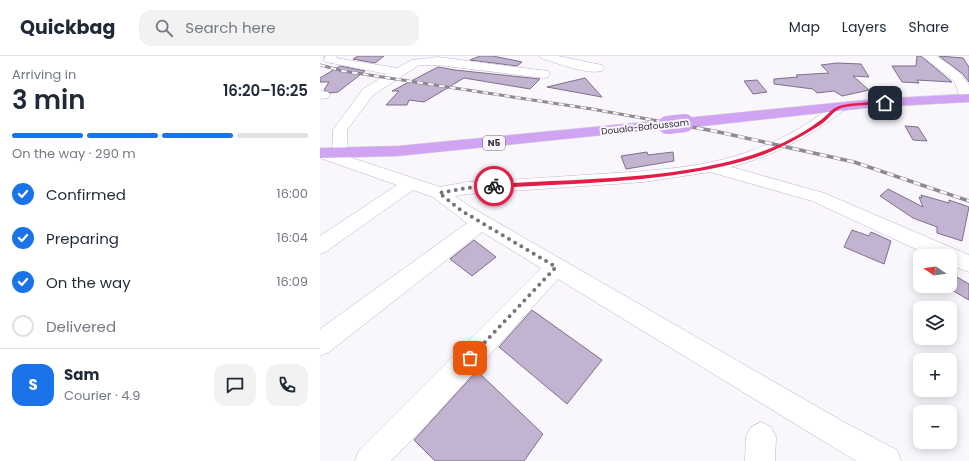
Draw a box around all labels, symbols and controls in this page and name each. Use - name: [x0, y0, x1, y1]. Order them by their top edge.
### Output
- search box: [139, 10, 419, 46]
- text: Quickbag: [20, 14, 115, 41]
- icon: search: [153, 17, 175, 39]
- text: Search here: [185, 17, 276, 38]
- text: Map: [789, 17, 820, 37]
- text: Layers: [842, 17, 886, 37]
- text: Share: [908, 17, 949, 37]
- text: Arriving in: [12, 65, 76, 84]
- text: 16:20–16:25: [223, 80, 308, 101]
- text: 3 min: [12, 82, 85, 118]
- pin: [868, 86, 902, 120]
- icon: home: [874, 92, 896, 114]
- street label: Douala-Bafoussam: [601, 116, 689, 138]
- road number: N5: [483, 136, 505, 150]
- text: On the way · 290 m: [12, 144, 136, 163]
- courier: [474, 166, 514, 206]
- icon: bike: [483, 175, 505, 197]
- icon: check: [12, 183, 34, 205]
- text: Confirmed: [46, 184, 126, 205]
- text: 16:00: [276, 184, 308, 203]
- icon: check: [12, 227, 34, 249]
- text: Preparing: [46, 228, 119, 249]
- text: 16:04: [276, 228, 308, 247]
- north arrow: [913, 249, 957, 293]
- map controls: [913, 249, 957, 449]
- icon: check: [12, 271, 34, 293]
- text: On the way: [46, 272, 131, 293]
- text: 16:09: [276, 272, 308, 291]
- button: layers: [913, 301, 957, 345]
- text: Delivered: [46, 316, 116, 337]
- pin: [453, 341, 487, 375]
- icon: bag: [459, 347, 481, 369]
- button: +: [913, 353, 957, 397]
- text: Sam: [64, 364, 99, 385]
- button: chat: [214, 364, 256, 406]
- button: phone: [266, 364, 308, 406]
- text: S: [28, 374, 38, 395]
- text: Courier · 4.9: [64, 386, 140, 405]
- button: −: [913, 405, 957, 449]

